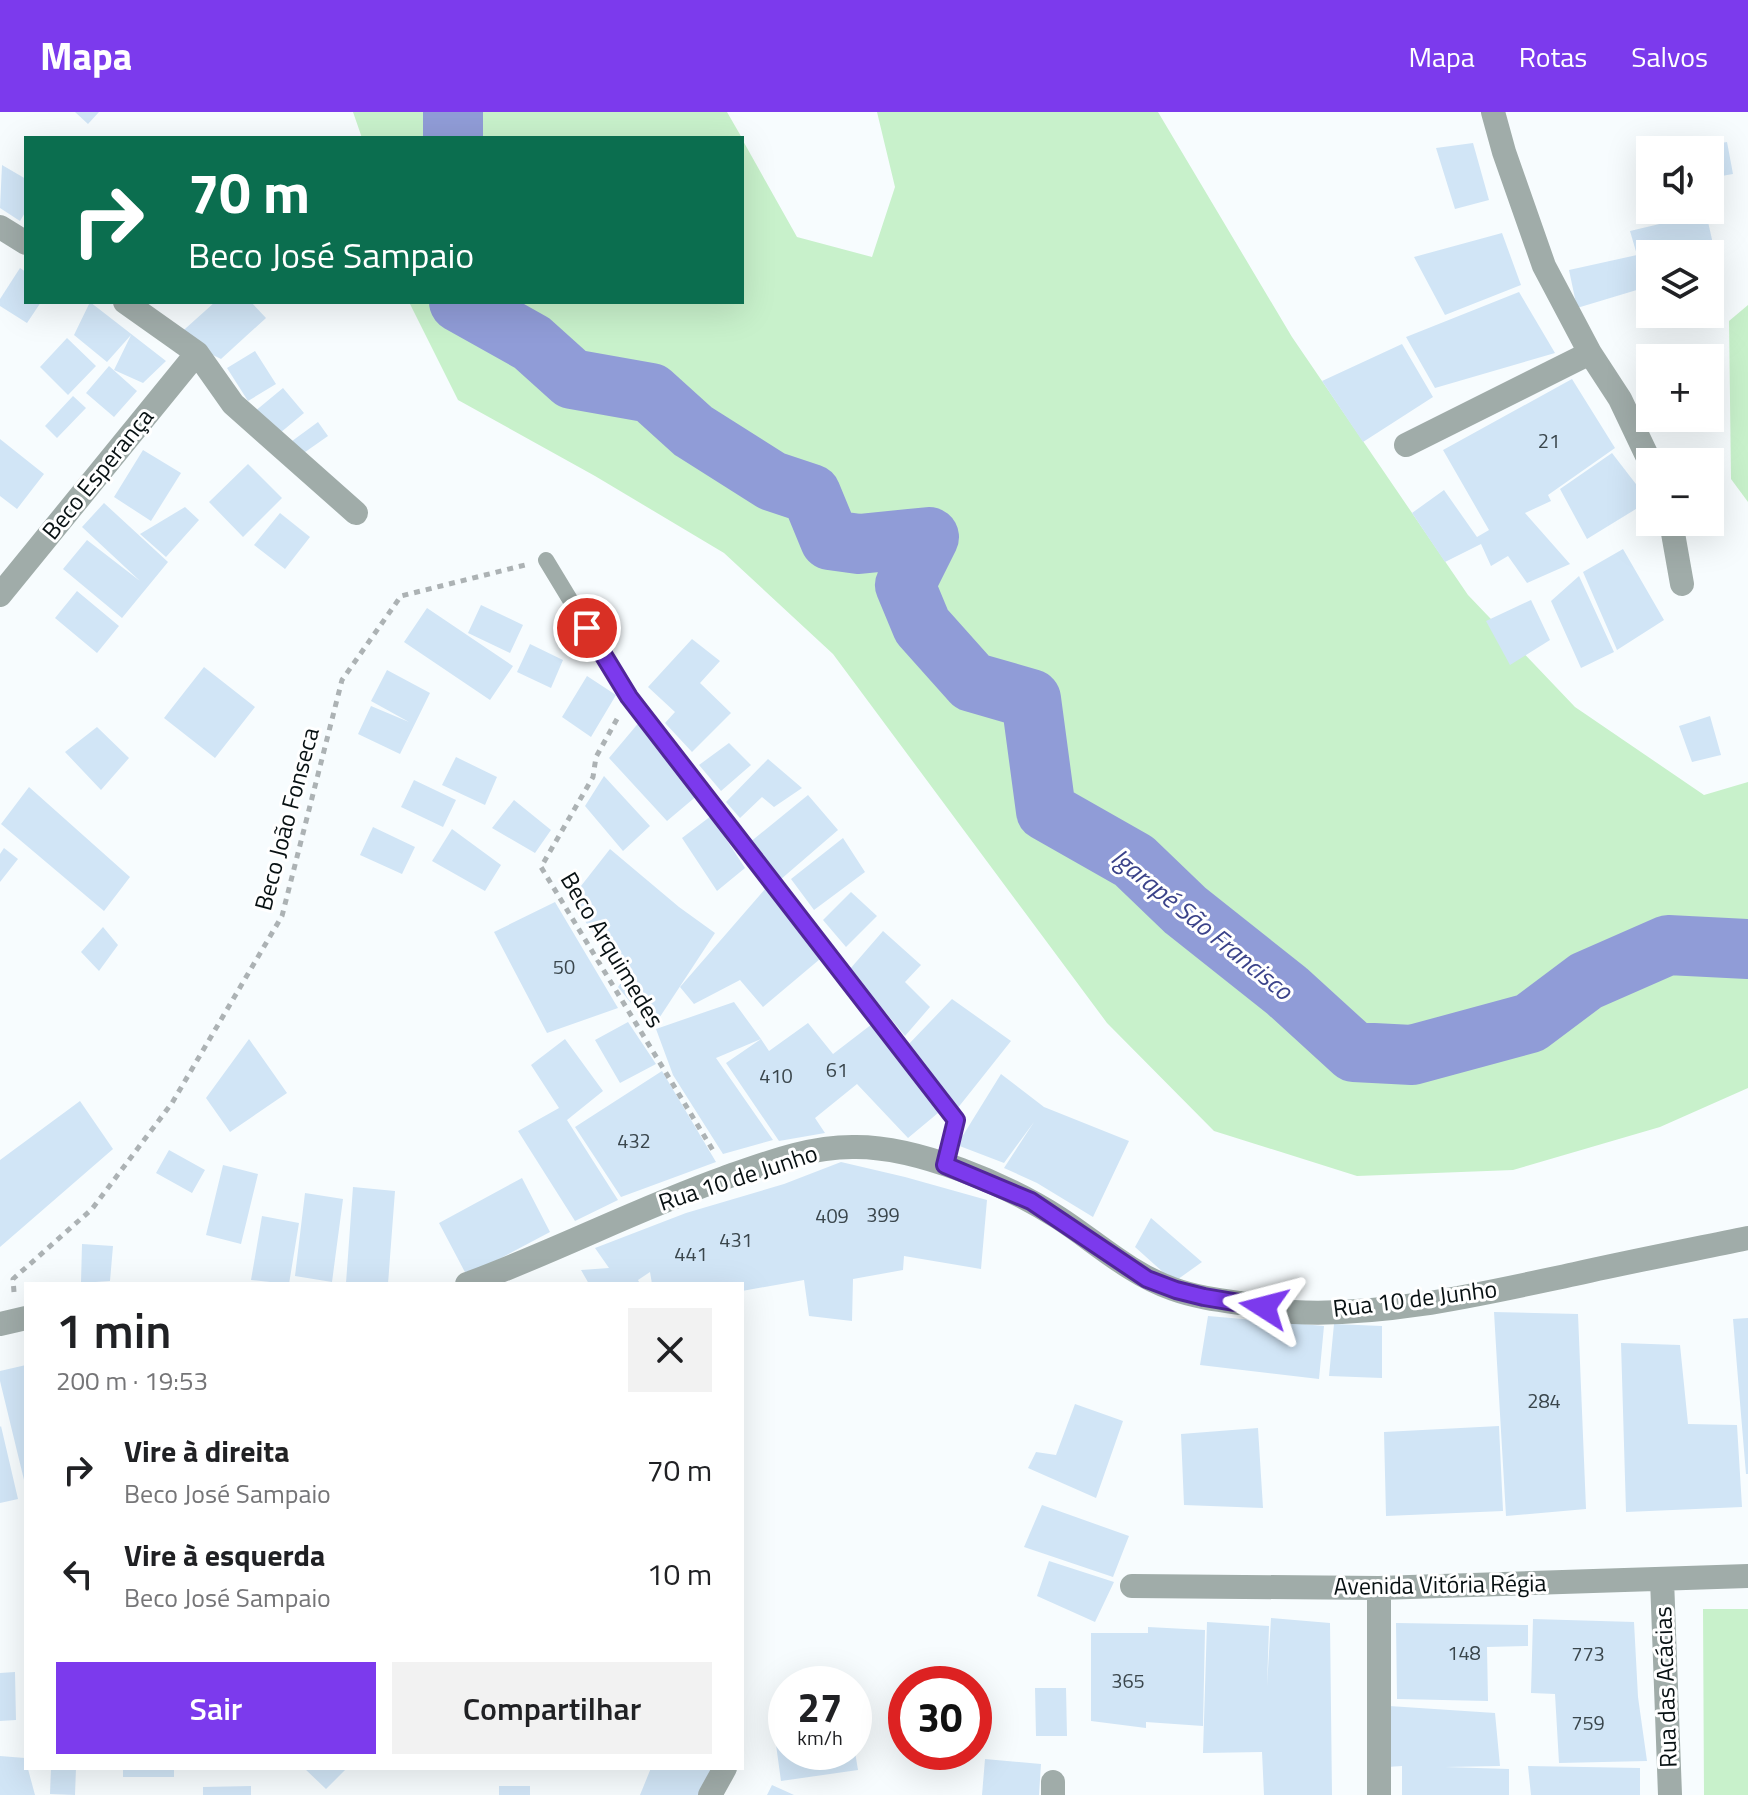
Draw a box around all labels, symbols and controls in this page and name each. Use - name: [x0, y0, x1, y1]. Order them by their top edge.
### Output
- text: Mapa: [40, 27, 132, 85]
- text: Mapa: [1408, 35, 1475, 78]
- text: Rotas: [1519, 35, 1587, 78]
- text: Salvos: [1631, 35, 1708, 78]
- map controls: [1636, 136, 1724, 536]
- button: sound: [1636, 136, 1724, 224]
- text: 70 m: [188, 150, 310, 235]
- icon: right: [56, 168, 160, 272]
- text: Beco José Sampaio: [188, 227, 474, 282]
- button: layers: [1636, 240, 1724, 328]
- button: +: [1636, 344, 1724, 432]
- street label: Beco Esperança: [33, 400, 162, 547]
- house number: 21: [1538, 425, 1560, 456]
- button: −: [1636, 448, 1724, 536]
- pin: [553, 594, 621, 662]
- icon: arrive: [565, 606, 609, 650]
- street label: Beco João Fonseca: [244, 723, 328, 914]
- water label: Igarapé São Francisco: [1103, 838, 1302, 1010]
- street label: Beco Arquimedes: [552, 865, 674, 1034]
- house number: 50: [553, 951, 575, 982]
- house number: 61: [826, 1054, 848, 1085]
- house number: 410: [759, 1060, 793, 1091]
- house number: 432: [617, 1125, 651, 1156]
- street label: Rua 10 de Junho: [654, 1134, 822, 1220]
- house number: 399: [866, 1199, 900, 1230]
- house number: 409: [815, 1200, 849, 1231]
- house number: 431: [719, 1224, 753, 1255]
- house number: 441: [674, 1238, 708, 1269]
- position arrow: [1222, 1265, 1306, 1349]
- street label: Rua 10 de Junho: [1331, 1270, 1499, 1326]
- text: 1 min: [56, 1294, 171, 1367]
- button: close: [628, 1308, 712, 1392]
- text: 200 m · 19:53: [56, 1361, 208, 1400]
- house number: 284: [1527, 1385, 1561, 1416]
- text: Vire à direita: [124, 1428, 289, 1474]
- text: 70 m: [647, 1447, 712, 1493]
- icon: right: [56, 1448, 100, 1492]
- text: Beco José Sampaio: [124, 1474, 331, 1513]
- text: Vire à esquerda: [124, 1532, 325, 1578]
- text: 10 m: [647, 1551, 712, 1597]
- icon: left: [56, 1552, 100, 1596]
- street label: Avenida Vitória Régia: [1333, 1564, 1547, 1604]
- text: Beco José Sampaio: [124, 1578, 331, 1617]
- street label: Rua das Acácias: [1644, 1606, 1686, 1768]
- house number: 148: [1447, 1637, 1481, 1668]
- house number: 773: [1571, 1638, 1605, 1669]
- button: Sair: [56, 1662, 376, 1754]
- button: Compartilhar: [392, 1662, 712, 1754]
- house number: 365: [1111, 1665, 1145, 1696]
- speed limit sign: 30: [888, 1666, 992, 1770]
- text: 27: [798, 1677, 842, 1738]
- house number: 759: [1571, 1707, 1605, 1738]
- text: km/h: [797, 1722, 843, 1753]

